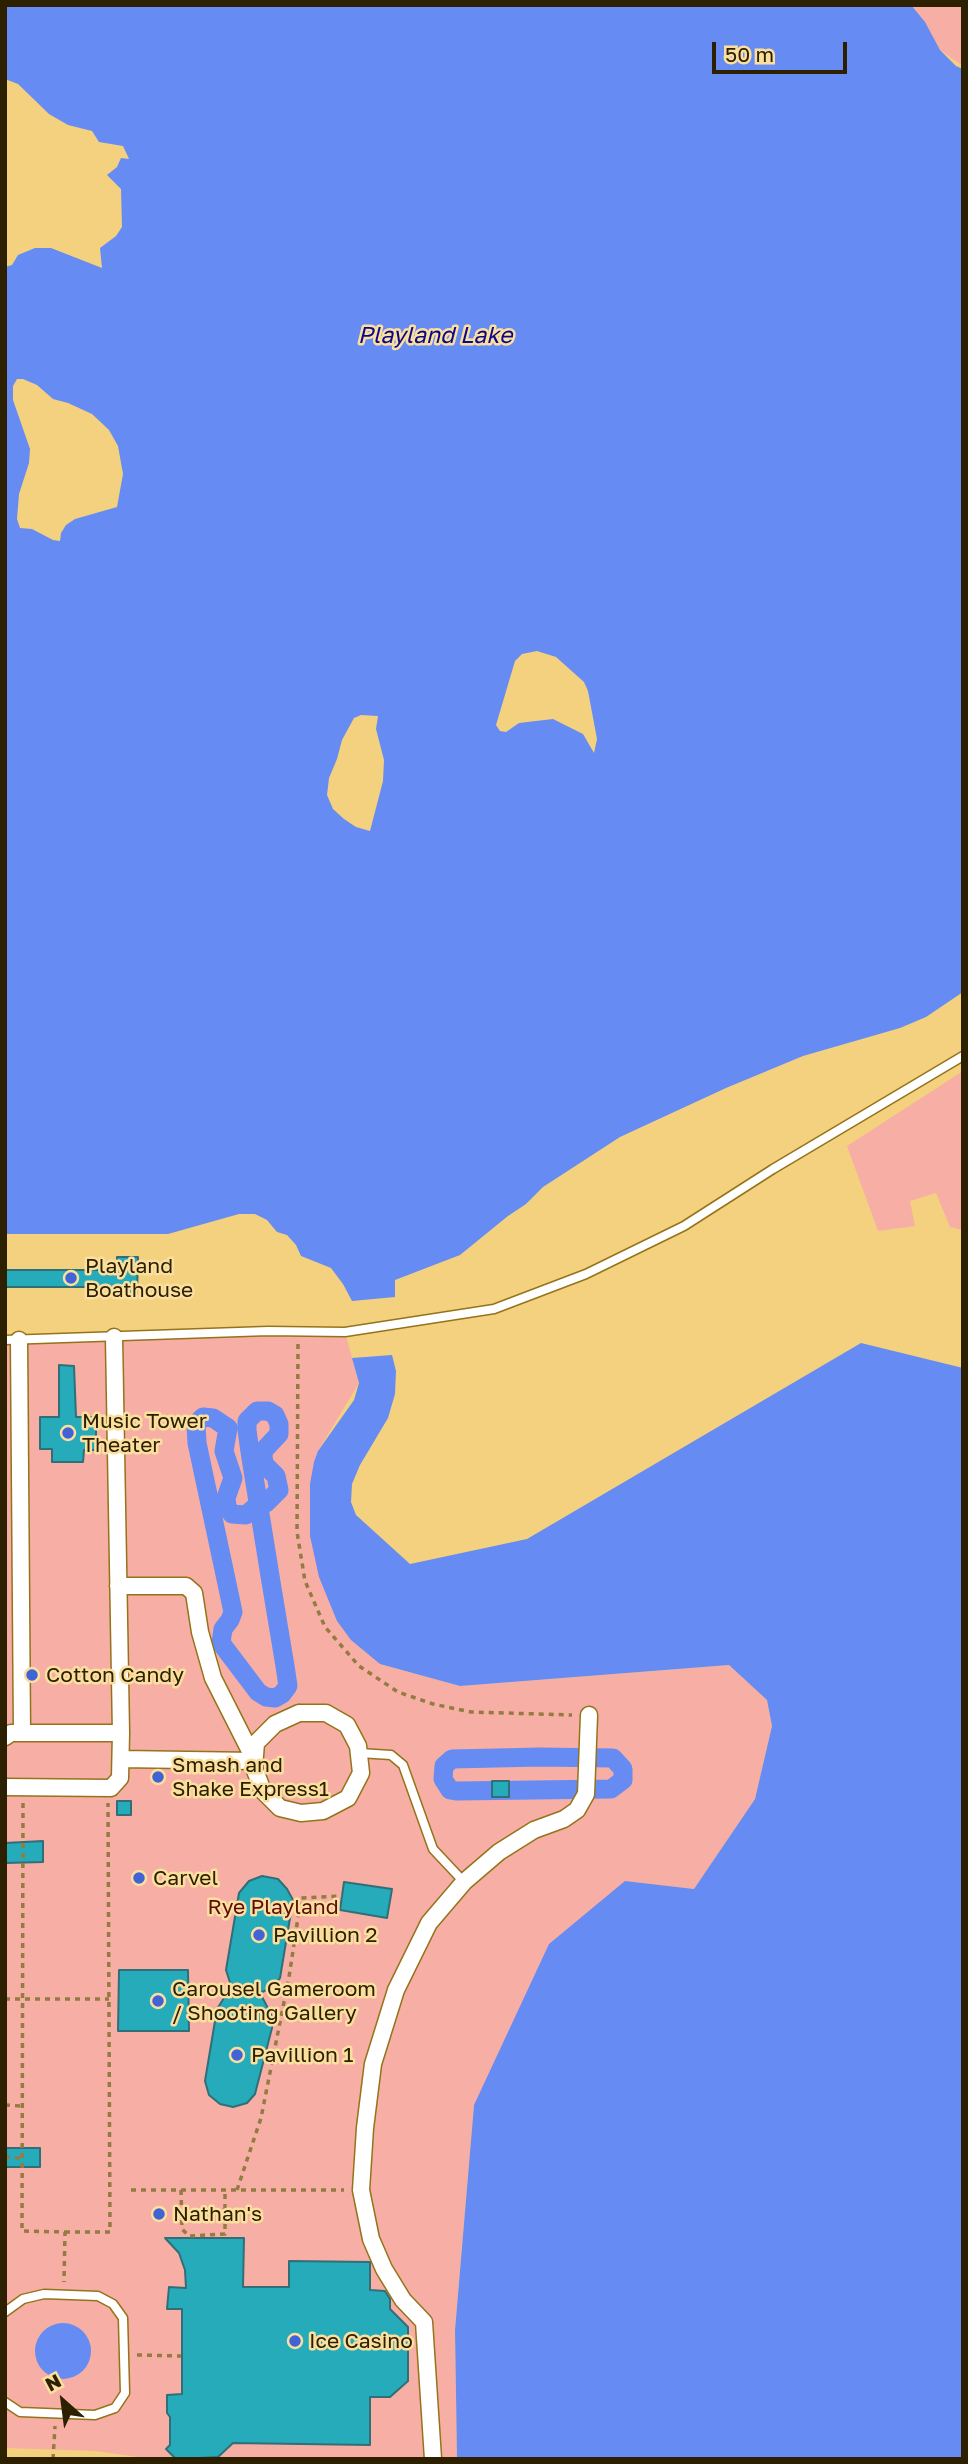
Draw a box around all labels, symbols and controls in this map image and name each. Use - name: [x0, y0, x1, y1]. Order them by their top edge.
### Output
- scale bar: [716, 28, 851, 72]
- text: 50 m: [725, 41, 774, 67]
- water label: Playland Lake: [358, 322, 512, 350]
- place label: Playland Boathouse: [85, 1253, 193, 1303]
- marker: Playland Boathouse: [63, 1270, 79, 1286]
- place label: Music Tower Theater: [82, 1408, 207, 1458]
- marker: Music Tower Theater: [60, 1425, 76, 1441]
- place label: Cotton Candy: [46, 1662, 184, 1688]
- marker: Cotton Candy: [24, 1667, 40, 1683]
- place label: Smash and Shake Express1: [172, 1752, 329, 1802]
- marker: Smash and Shake Express1: [150, 1769, 166, 1785]
- place label: Carvel: [153, 1865, 218, 1891]
- marker: Carvel: [131, 1870, 147, 1886]
- park label: Rye Playland: [207, 1894, 339, 1920]
- place label: Pavillion 2: [273, 1922, 377, 1948]
- marker: Pavillion 2: [251, 1927, 267, 1943]
- place label: Carousel Gameroom / Shooting Gallery: [172, 1976, 376, 2026]
- marker: Carousel Gameroom / Shooting Gallery: [150, 1993, 166, 2009]
- place label: Pavillion 1: [251, 2042, 353, 2068]
- marker: Pavillion 1: [229, 2047, 245, 2063]
- place label: Nathan's: [173, 2201, 262, 2227]
- marker: Nathan's: [151, 2206, 167, 2222]
- place label: Ice Casino: [309, 2328, 413, 2354]
- marker: Ice Casino: [287, 2333, 303, 2349]
- north arrow: [28, 2366, 98, 2436]
- text: N: [41, 2368, 65, 2396]

